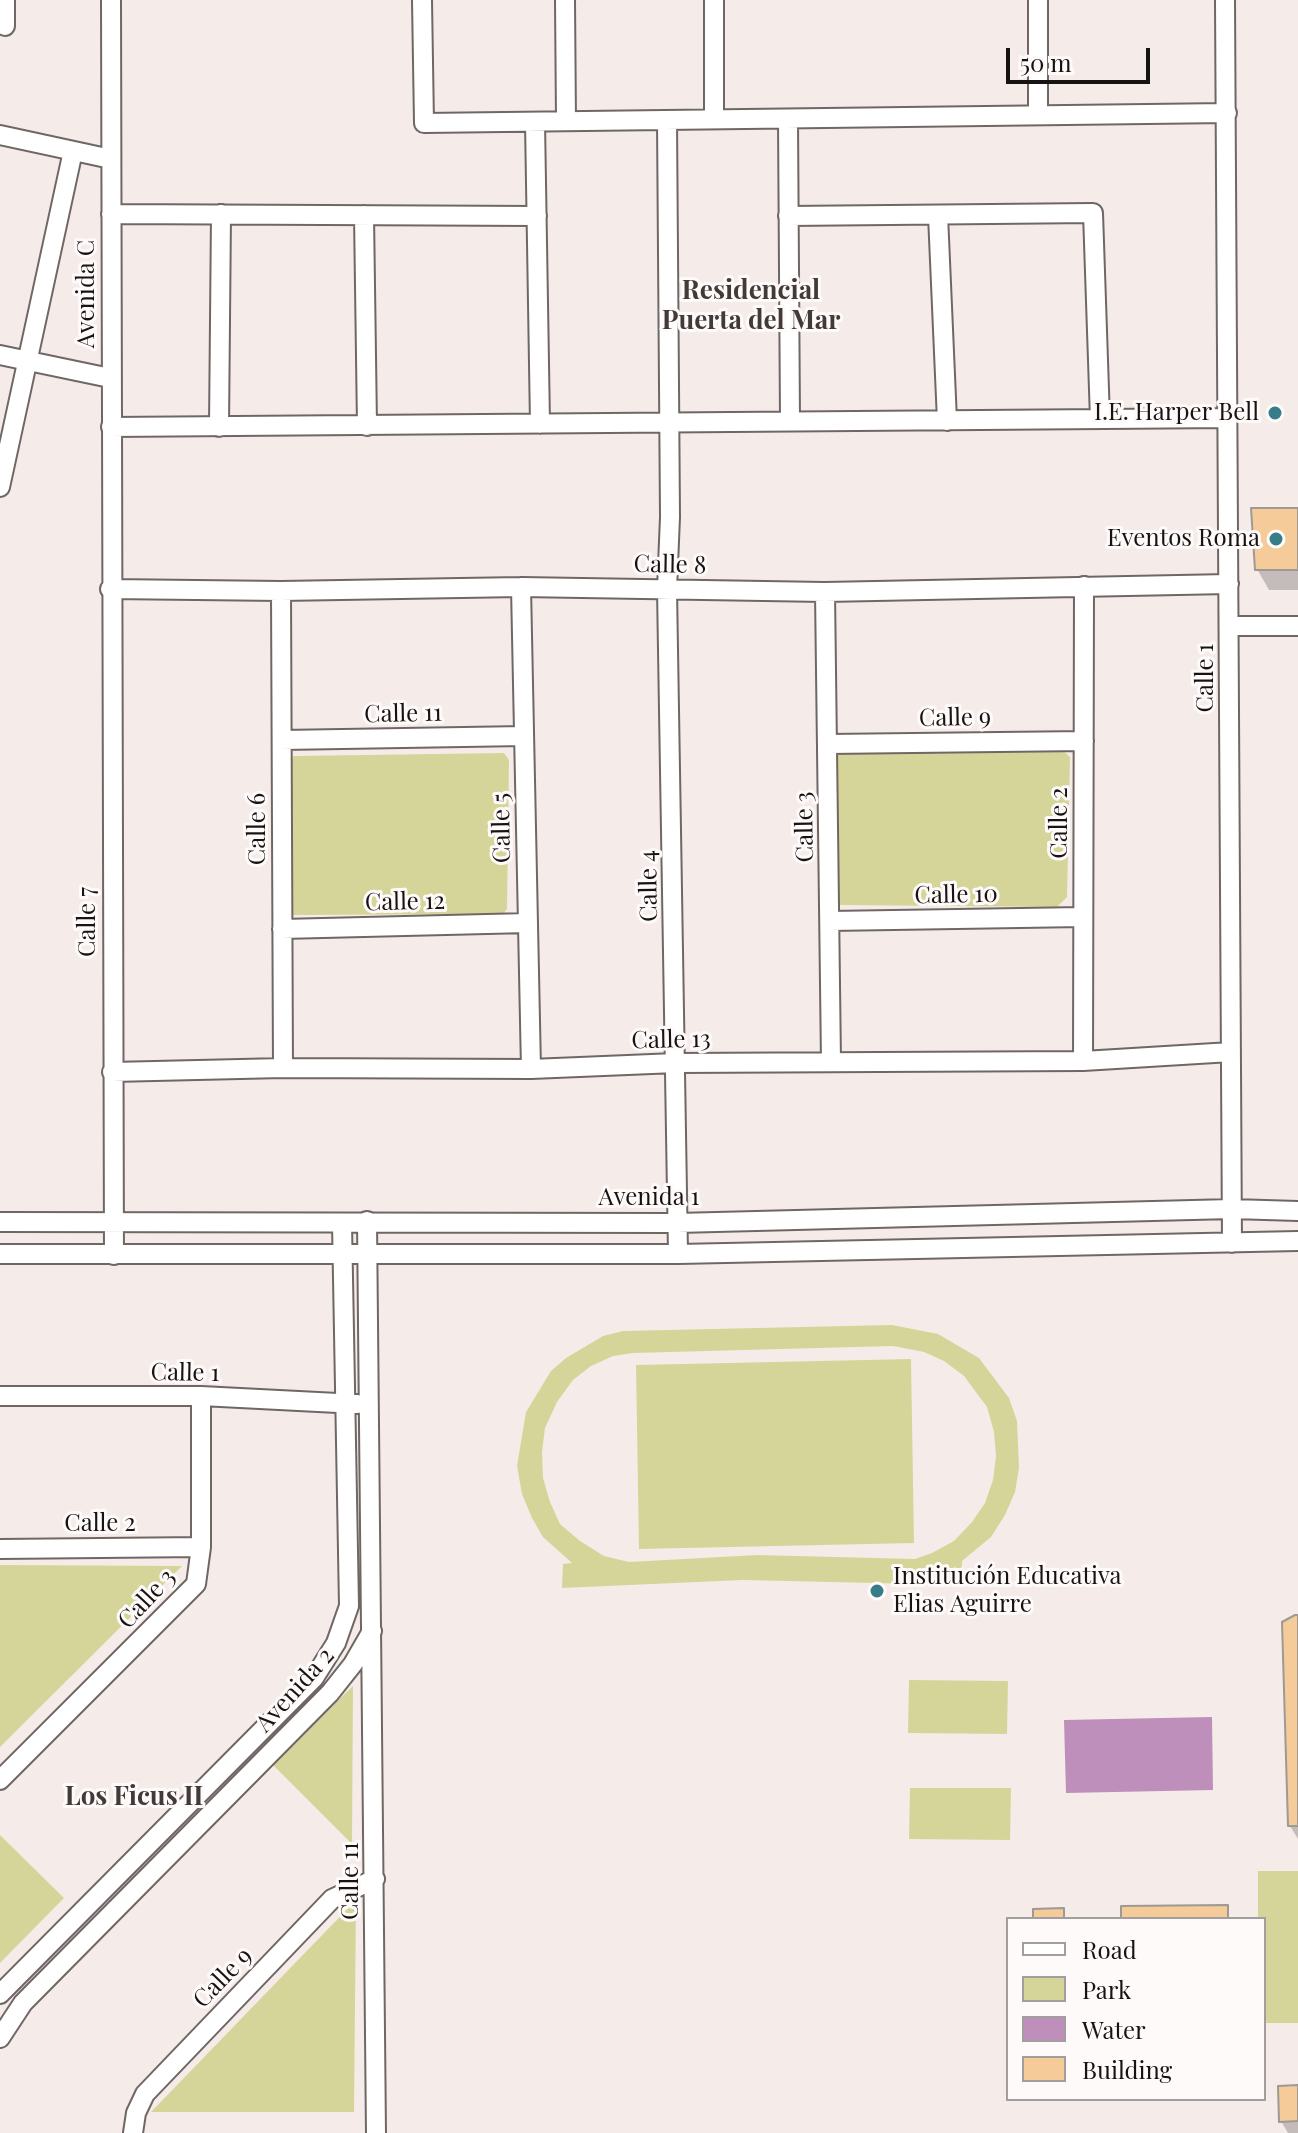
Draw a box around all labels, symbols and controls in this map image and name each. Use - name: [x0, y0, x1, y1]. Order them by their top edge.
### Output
- scale bar: [1010, 32, 1154, 82]
- text: 50 m: [1020, 46, 1072, 78]
- street label: Avenida C: [73, 240, 101, 348]
- district label: Residencial Puerta del Mar: [662, 275, 840, 336]
- place label: I.E. Harper Bell: [1094, 399, 1259, 427]
- marker: I.E. Harper Bell: [1266, 404, 1284, 422]
- place label: Eventos Roma: [1107, 525, 1260, 553]
- marker: Eventos Roma: [1267, 530, 1285, 548]
- street label: Calle 8: [633, 550, 707, 580]
- street label: Calle 1: [1192, 644, 1220, 712]
- street label: Calle 11: [364, 699, 442, 729]
- street label: Calle 9: [919, 703, 991, 733]
- street label: Calle 2: [1046, 787, 1074, 859]
- street label: Calle 3: [790, 791, 820, 863]
- street label: Calle 6: [244, 793, 272, 865]
- street label: Calle 5: [487, 793, 517, 863]
- street label: Calle 4: [634, 850, 664, 922]
- street label: Calle 10: [914, 880, 998, 910]
- street label: Calle 7: [74, 887, 102, 957]
- street label: Calle 12: [365, 887, 445, 917]
- street label: Calle 13: [631, 1025, 711, 1055]
- street label: Avenida 1: [599, 1184, 699, 1212]
- street label: Calle 1: [150, 1358, 220, 1388]
- street label: Calle 2: [64, 1510, 136, 1538]
- street label: Calle 3: [112, 1563, 182, 1635]
- place label: Institución Educativa Elias Aguirre: [893, 1563, 1122, 1619]
- marker: Institución Educativa Elias Aguirre: [868, 1582, 886, 1600]
- street label: Avenida 2: [250, 1642, 340, 1738]
- district label: Los Ficus II: [65, 1781, 203, 1813]
- street label: Calle 11: [337, 1842, 365, 1920]
- legend: [1006, 1917, 1266, 2101]
- text: Road: [1082, 1933, 1137, 1965]
- street label: Calle 9: [188, 1942, 258, 2014]
- text: Park: [1082, 1973, 1131, 2005]
- text: Water: [1082, 2013, 1146, 2045]
- text: Building: [1082, 2053, 1172, 2085]

